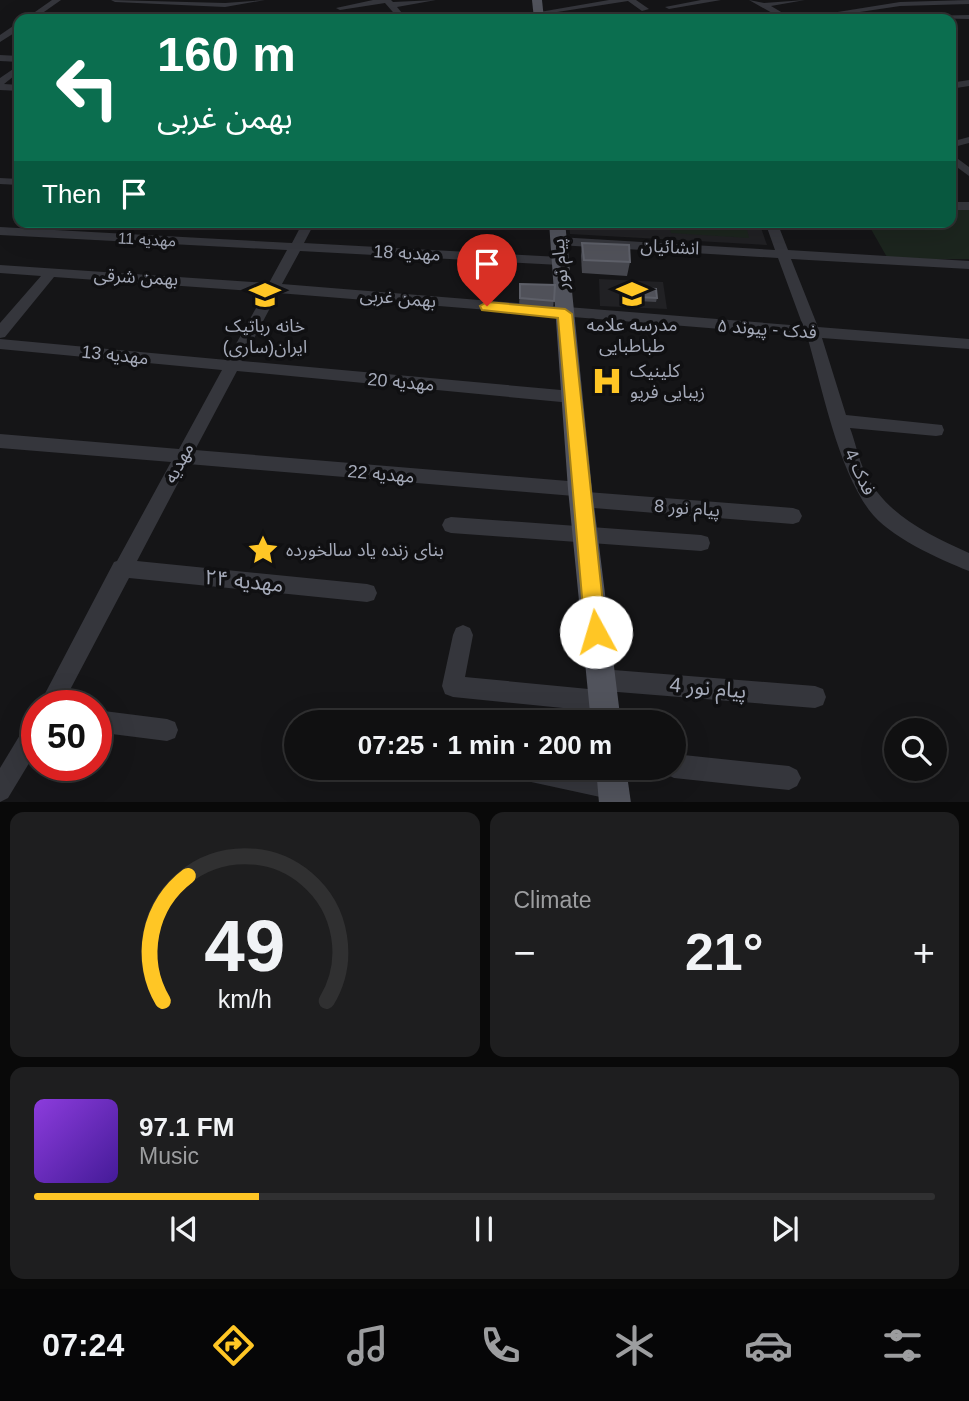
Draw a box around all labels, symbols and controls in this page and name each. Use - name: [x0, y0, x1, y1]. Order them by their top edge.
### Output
- text: 160 m: [157, 27, 296, 81]
- icon: left: [42, 42, 133, 133]
- text: بهمن غربی: [157, 99, 293, 135]
- icon: arrive: [115, 175, 153, 213]
- text: Then: [42, 179, 101, 209]
- street label: مهدیه 11: [117, 229, 177, 251]
- pin: [457, 234, 517, 306]
- street label: انشائیان: [640, 235, 700, 260]
- street label: پیام نور: [548, 237, 576, 291]
- street label: مهدیه 18: [373, 241, 441, 265]
- icon: arrive: [468, 245, 506, 283]
- street label: بهمن شرقی: [93, 265, 179, 290]
- school or university icon: مدرسه علامه طباطبایی: [615, 277, 649, 311]
- school or university icon: خانه رباتیک ایران(ساری): [248, 278, 282, 312]
- street label: بهمن غربی: [359, 285, 437, 312]
- place label: مدرسه علامه طباطبایی: [587, 315, 678, 357]
- place label: خانه رباتیک ایران(ساری): [223, 316, 307, 358]
- street label: فدک - پیوند ۵: [716, 316, 817, 344]
- street label: مهدیه 13: [80, 342, 150, 368]
- place label: کلینیک زیبایی فریو: [630, 361, 705, 403]
- hospital icon: کلینیک زیبایی فریو: [590, 364, 624, 398]
- street label: مهدیه 20: [367, 369, 435, 395]
- street label: مهدیه: [160, 440, 198, 486]
- street label: فدک 4: [841, 446, 879, 498]
- street label: مهدیه 22: [347, 461, 415, 487]
- street label: پیام نور 8: [653, 496, 721, 524]
- place icon: بنای زنده یاد سالخورده: [246, 533, 280, 567]
- place label: بنای زنده یاد سالخورده: [286, 540, 444, 561]
- street label: مهدیه ۲۴: [203, 565, 285, 597]
- position arrow: [559, 595, 633, 669]
- street label: پیام نور 4: [668, 673, 747, 707]
- speed limit sign: 50: [21, 690, 112, 781]
- map controls: [884, 718, 947, 781]
- button: search: [884, 718, 947, 781]
- text: 07:25 · 1 min · 200 m: [358, 730, 612, 760]
- text: Climate: [514, 887, 591, 913]
- text: 49: [204, 905, 285, 986]
- text: 21°: [685, 923, 764, 981]
- text: −: [514, 932, 536, 974]
- text: +: [913, 932, 935, 974]
- text: km/h: [218, 984, 272, 1012]
- text: 97.1 FM: [139, 1112, 234, 1142]
- text: Music: [139, 1143, 199, 1169]
- icon: previous: [165, 1210, 203, 1248]
- icon: pause: [465, 1210, 503, 1248]
- icon: next: [766, 1210, 804, 1248]
- icon: directions: [209, 1321, 258, 1370]
- icon: music: [343, 1321, 392, 1370]
- icon: phone: [476, 1321, 525, 1370]
- icon: climate: [610, 1321, 659, 1370]
- icon: car: [744, 1321, 793, 1370]
- icon: filters: [878, 1321, 927, 1370]
- text: 07:24: [42, 1327, 124, 1363]

